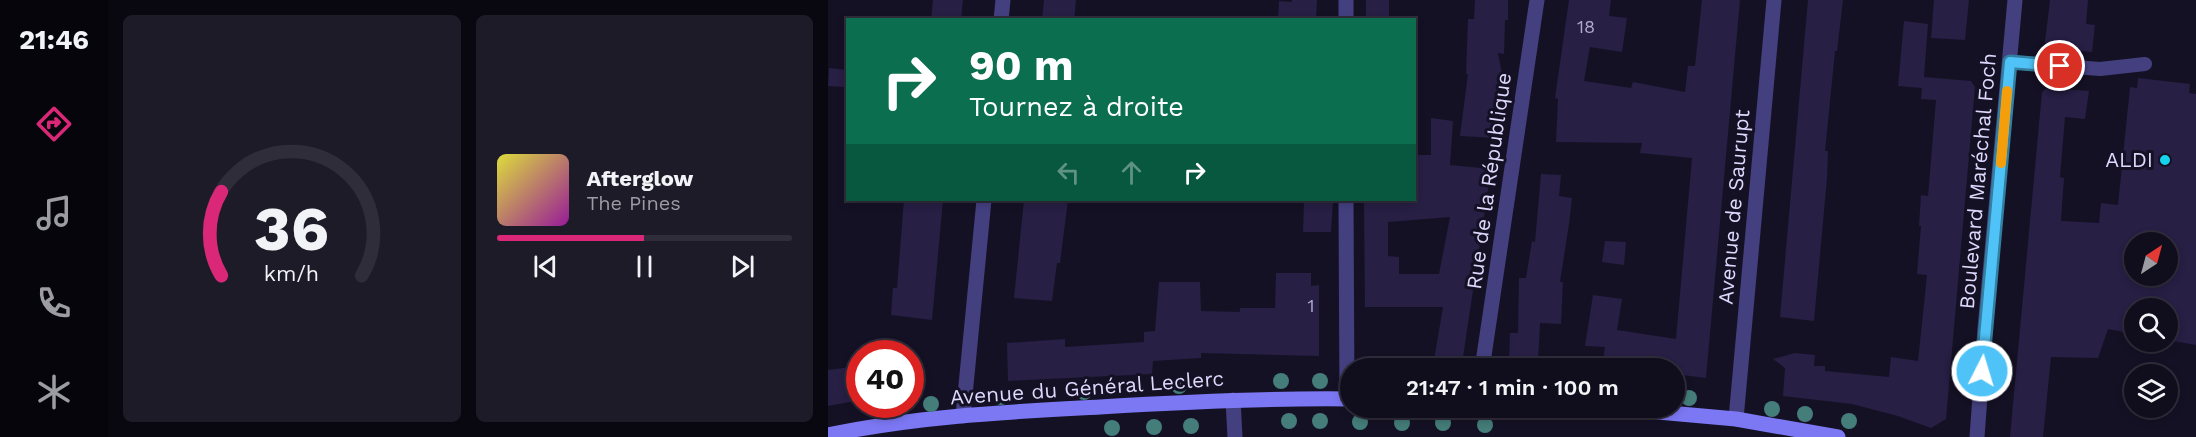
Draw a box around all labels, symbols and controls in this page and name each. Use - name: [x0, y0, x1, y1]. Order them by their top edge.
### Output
- house number: 18: [1577, 16, 1595, 37]
- text: 21:46: [19, 24, 89, 56]
- pin: [2034, 40, 2085, 91]
- text: 90 m: [969, 41, 1073, 90]
- icon: right: [870, 42, 948, 120]
- icon: arrive: [2043, 49, 2076, 82]
- street label: Boulevard Maréchal Foch: [1954, 52, 2001, 310]
- street label: Rue de la République: [1461, 71, 1516, 291]
- text: Tournez à droite: [969, 91, 1184, 123]
- icon: directions: [33, 103, 75, 145]
- street label: Avenue de Saurupt: [1713, 108, 1754, 305]
- place label: ALDI: [2105, 147, 2153, 172]
- marker: ALDI: [2158, 153, 2172, 167]
- icon: left: [1052, 156, 1085, 189]
- icon: ahead: [1115, 156, 1148, 189]
- icon: right: [1178, 156, 1211, 189]
- text: Afterglow: [587, 166, 693, 191]
- text: The Pines: [587, 191, 681, 215]
- icon: music: [33, 192, 75, 234]
- text: 36: [254, 192, 329, 265]
- north arrow: [2124, 232, 2178, 286]
- map controls: [2124, 232, 2178, 418]
- icon: previous: [529, 250, 562, 283]
- icon: pause: [628, 250, 661, 283]
- icon: next: [726, 250, 759, 283]
- text: km/h: [264, 261, 319, 286]
- icon: phone: [33, 282, 75, 324]
- house number: 1: [1307, 295, 1315, 316]
- button: search: [2124, 298, 2178, 352]
- position arrow: [1950, 339, 2014, 403]
- speed limit sign: 40: [846, 340, 924, 418]
- button: layers: [2124, 364, 2178, 418]
- street label: Avenue du Général Leclerc: [949, 365, 1225, 410]
- icon: climate: [33, 371, 75, 413]
- text: 21:47 · 1 min · 100 m: [1406, 375, 1619, 400]

